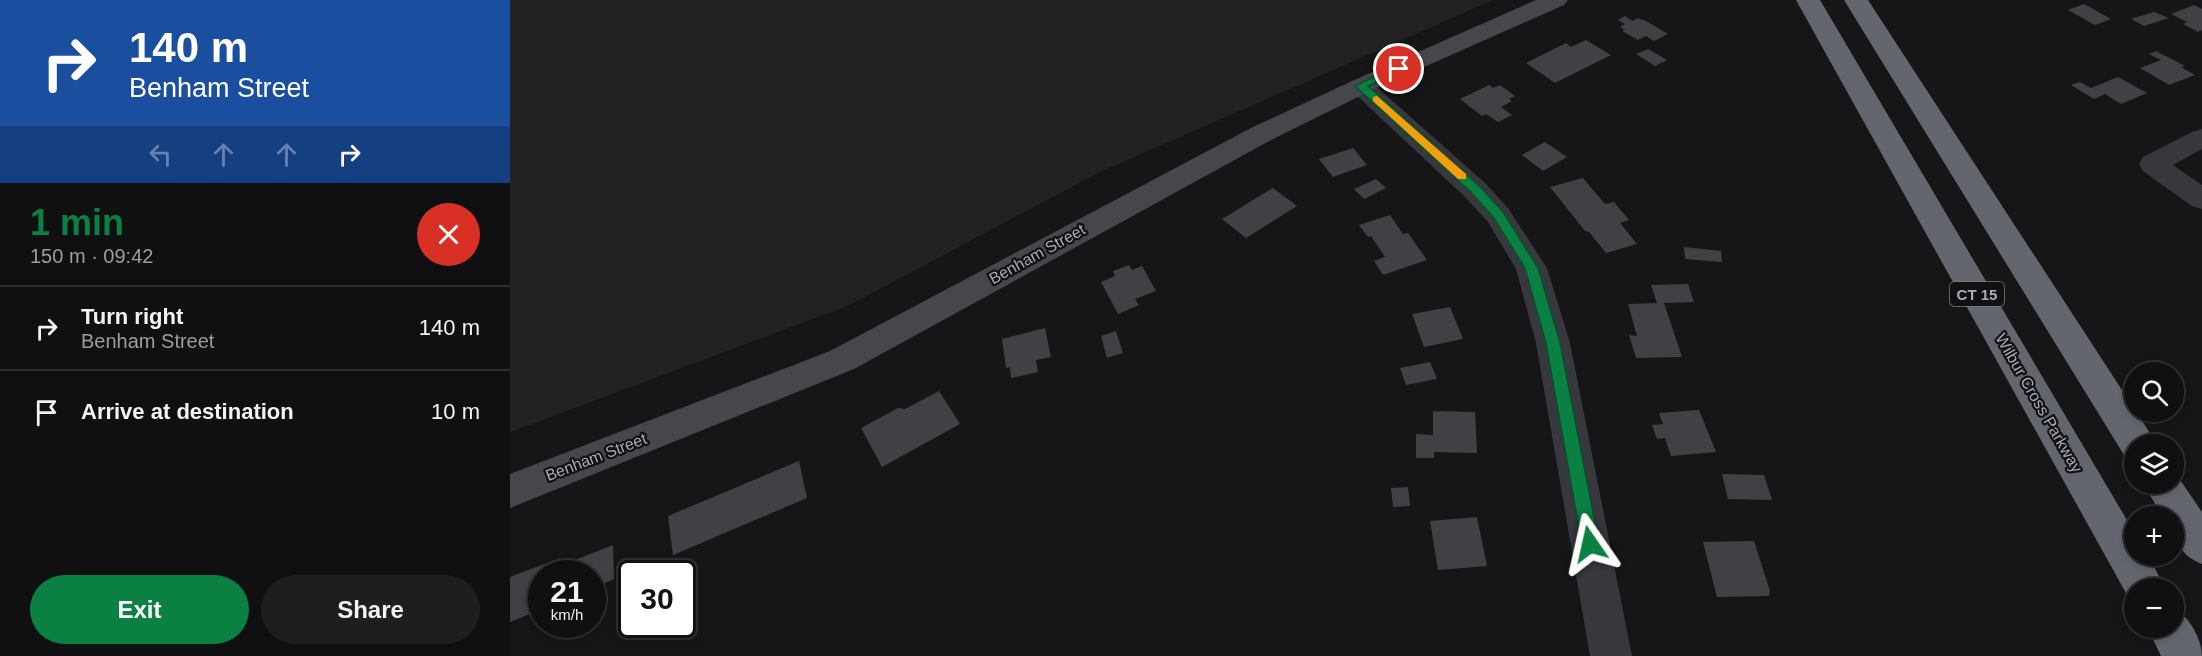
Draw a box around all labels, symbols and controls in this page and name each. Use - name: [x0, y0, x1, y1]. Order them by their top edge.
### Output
- icon: right: [30, 24, 108, 102]
- text: 140 m: [129, 24, 248, 71]
- pin: [1373, 43, 1424, 94]
- icon: arrive: [1382, 52, 1415, 85]
- text: Benham Street: [129, 73, 309, 103]
- icon: left: [144, 138, 177, 171]
- icon: ahead: [207, 138, 240, 171]
- icon: ahead: [270, 138, 303, 171]
- icon: right: [333, 138, 366, 171]
- text: 1 min: [30, 202, 124, 243]
- button: close: [417, 203, 480, 266]
- street label: Benham Street: [986, 220, 1088, 287]
- text: 150 m · 09:42: [30, 245, 153, 267]
- road number: CT 15: [1950, 282, 2004, 306]
- text: Turn right: [81, 304, 183, 329]
- icon: right: [30, 312, 63, 345]
- text: 140 m: [419, 315, 480, 340]
- text: Benham Street: [81, 330, 214, 352]
- street label: Wilbur Cross Parkway: [1992, 331, 2086, 475]
- map controls: [2124, 362, 2184, 638]
- button: search: [2124, 362, 2184, 422]
- icon: arrive: [30, 396, 63, 429]
- text: Arrive at destination: [81, 399, 294, 424]
- text: 10 m: [431, 399, 480, 424]
- street label: Benham Street: [543, 430, 649, 484]
- button: layers: [2124, 434, 2184, 494]
- button: +: [2124, 506, 2184, 566]
- position arrow: [1558, 512, 1622, 576]
- speed limit sign: 30: [618, 560, 696, 638]
- button: Exit: [30, 575, 249, 644]
- button: Share: [261, 575, 480, 644]
- text: 21: [550, 575, 584, 608]
- button: −: [2124, 578, 2184, 638]
- text: km/h: [551, 606, 583, 623]

